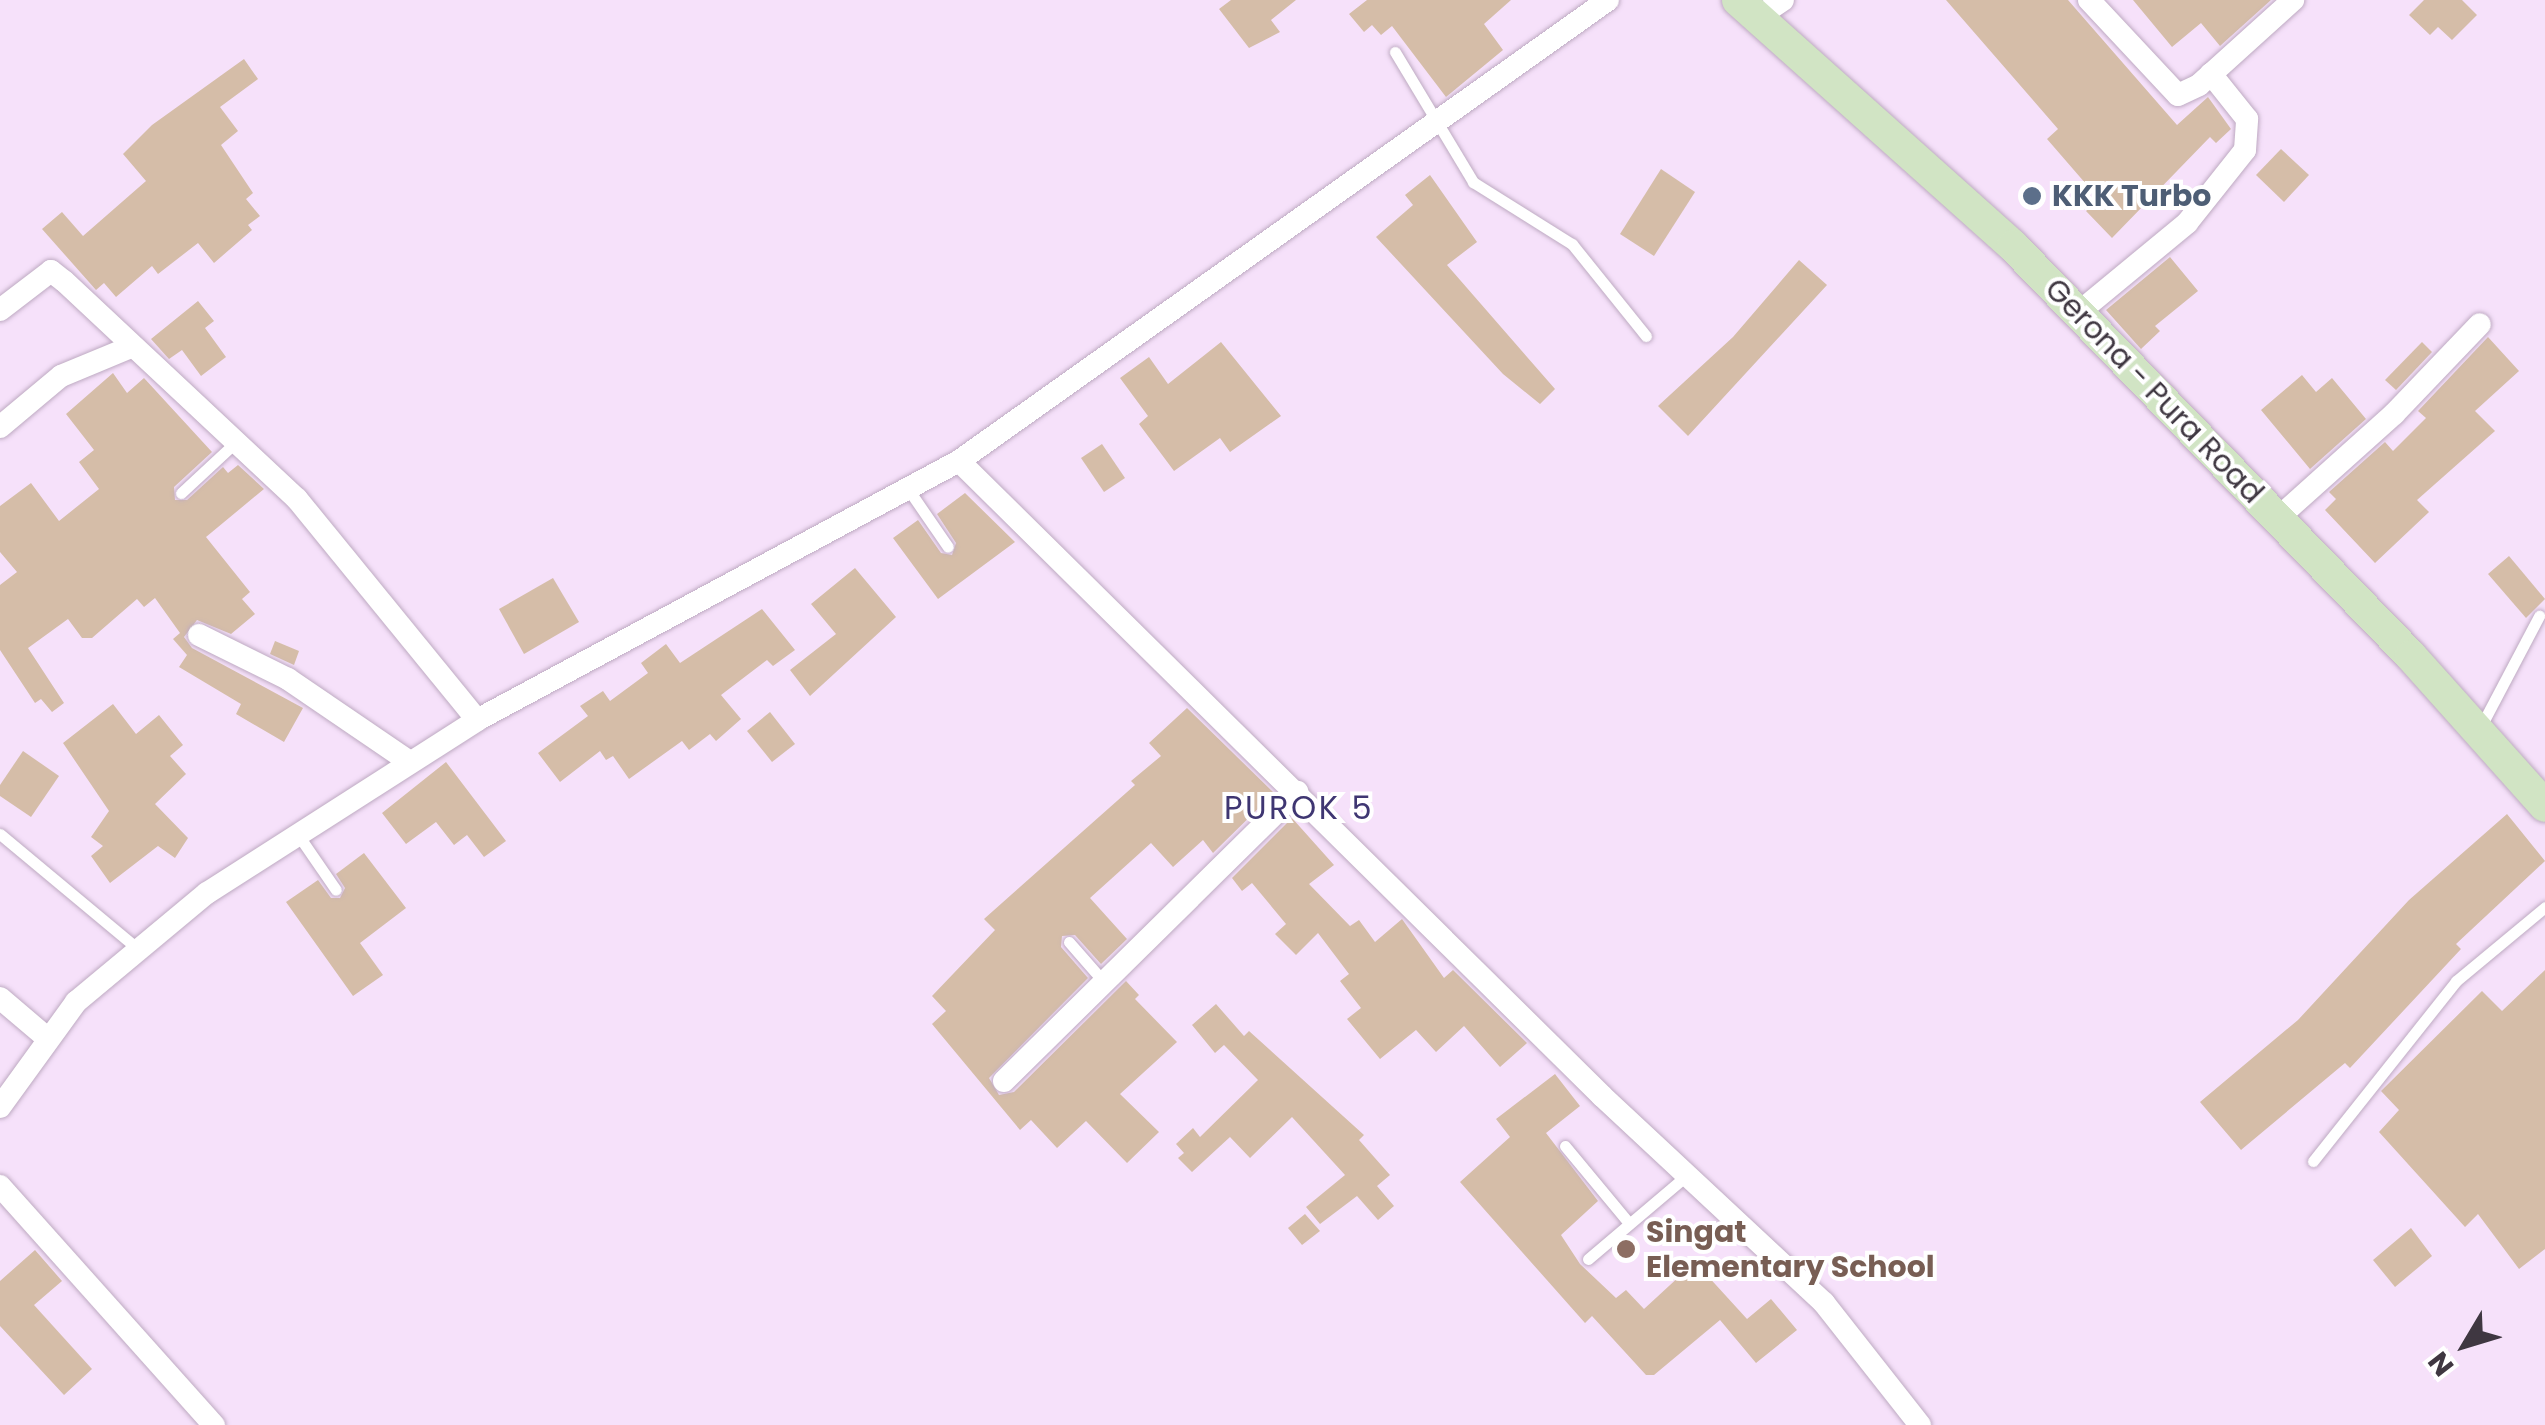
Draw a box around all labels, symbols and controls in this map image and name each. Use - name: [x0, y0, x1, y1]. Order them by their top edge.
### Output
- place label: KKK Turbo: [2052, 178, 2211, 214]
- marker: KKK Turbo: [2021, 185, 2043, 207]
- street label: Gerona - Pura Road: [2037, 271, 2271, 511]
- district label: PUROK 5: [1224, 789, 1374, 827]
- place label: Singat Elementary School: [1646, 1214, 1935, 1284]
- marker: Singat Elementary School: [1615, 1238, 1637, 1260]
- north arrow: [2415, 1295, 2515, 1395]
- text: N: [2419, 1343, 2463, 1384]

